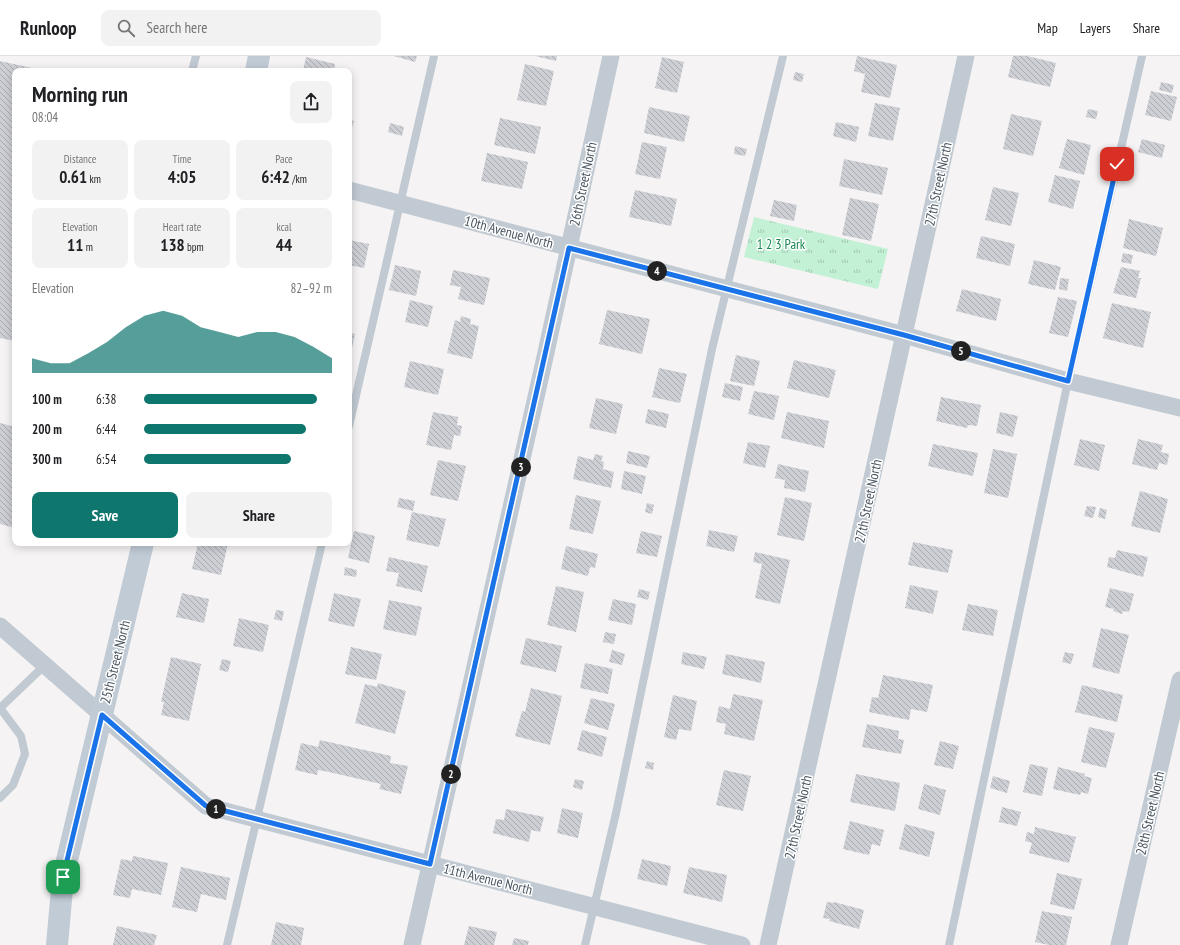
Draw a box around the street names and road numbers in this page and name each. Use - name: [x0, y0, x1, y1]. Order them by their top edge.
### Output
- street label: 26th Street North: [565, 140, 601, 228]
- street label: 27th Street North: [920, 140, 956, 228]
- street label: 10th Avenue North: [463, 211, 555, 253]
- street label: 27th Street North: [850, 457, 886, 545]
- street label: 25th Street North: [96, 618, 134, 706]
- street label: 28th Street North: [1132, 769, 1168, 857]
- street label: 27th Street North: [780, 773, 816, 861]
- street label: 11th Avenue North: [442, 859, 534, 899]

